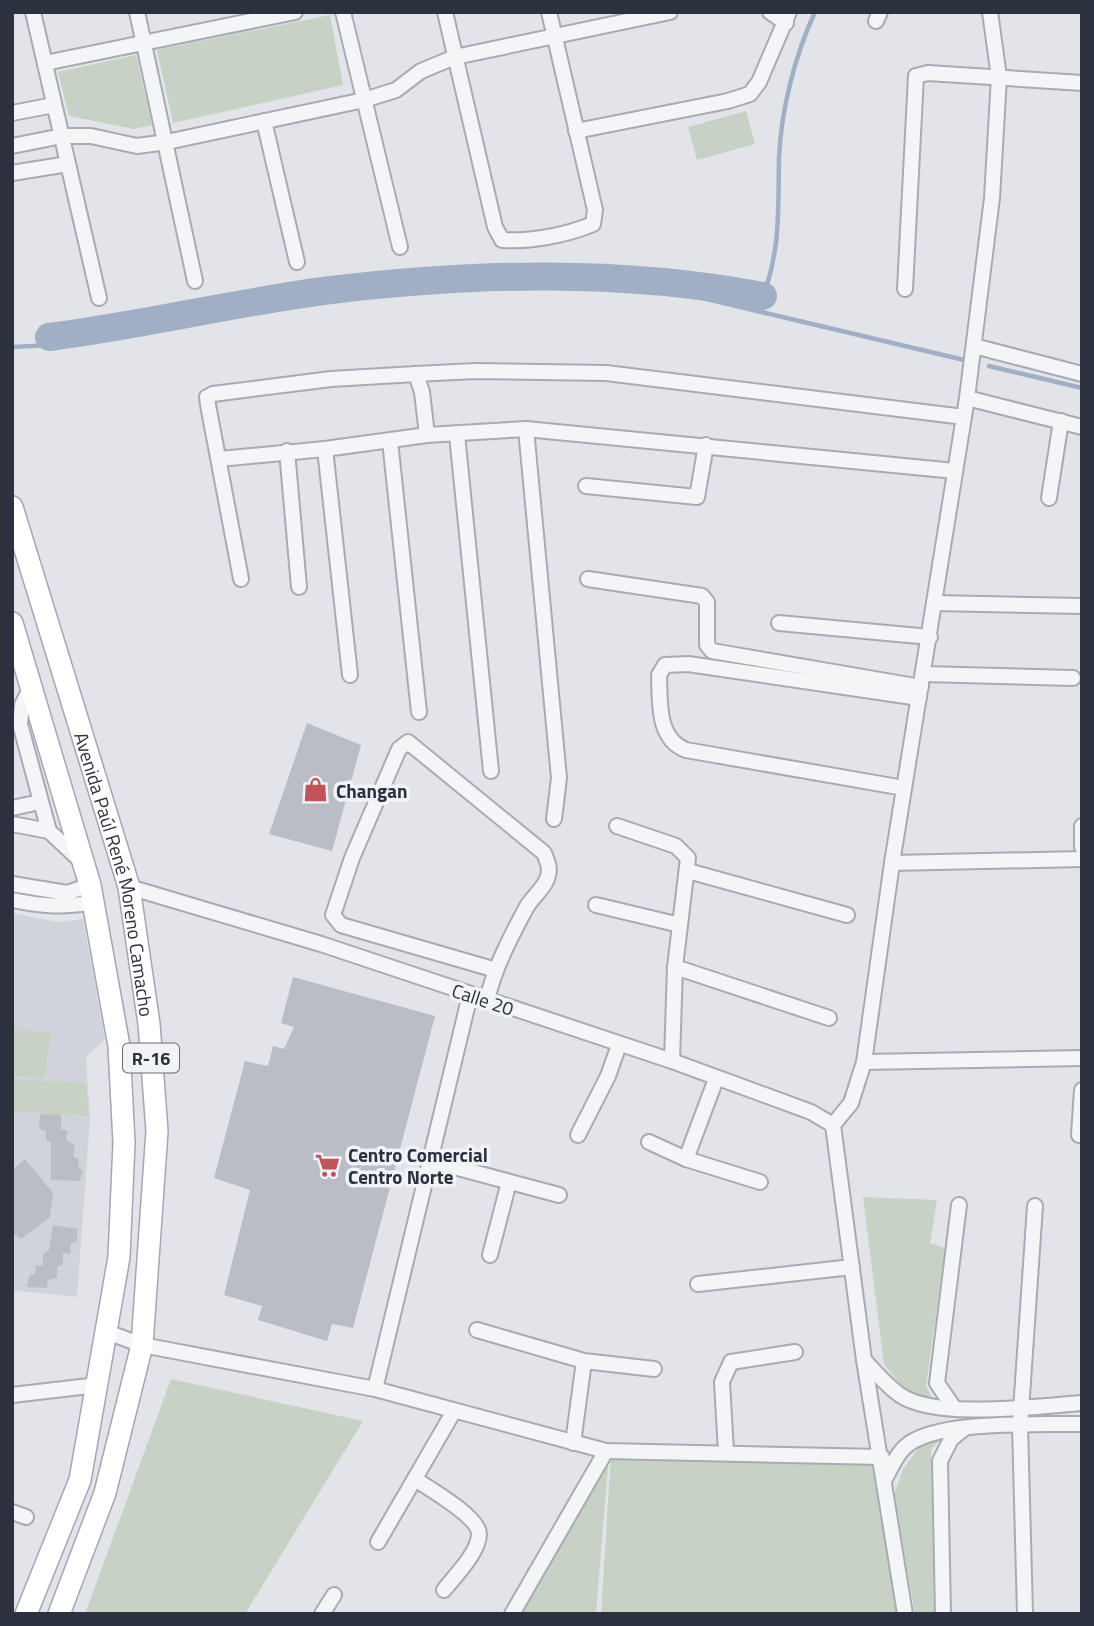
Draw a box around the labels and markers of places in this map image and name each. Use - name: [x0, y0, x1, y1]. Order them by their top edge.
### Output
- shop icon: Changan: [302, 776, 330, 804]
- place label: Changan: [336, 776, 407, 805]
- place label: Centro Comercial Centro Norte: [348, 1140, 488, 1191]
- supermarket icon: Centro Comercial Centro Norte: [314, 1151, 342, 1179]

